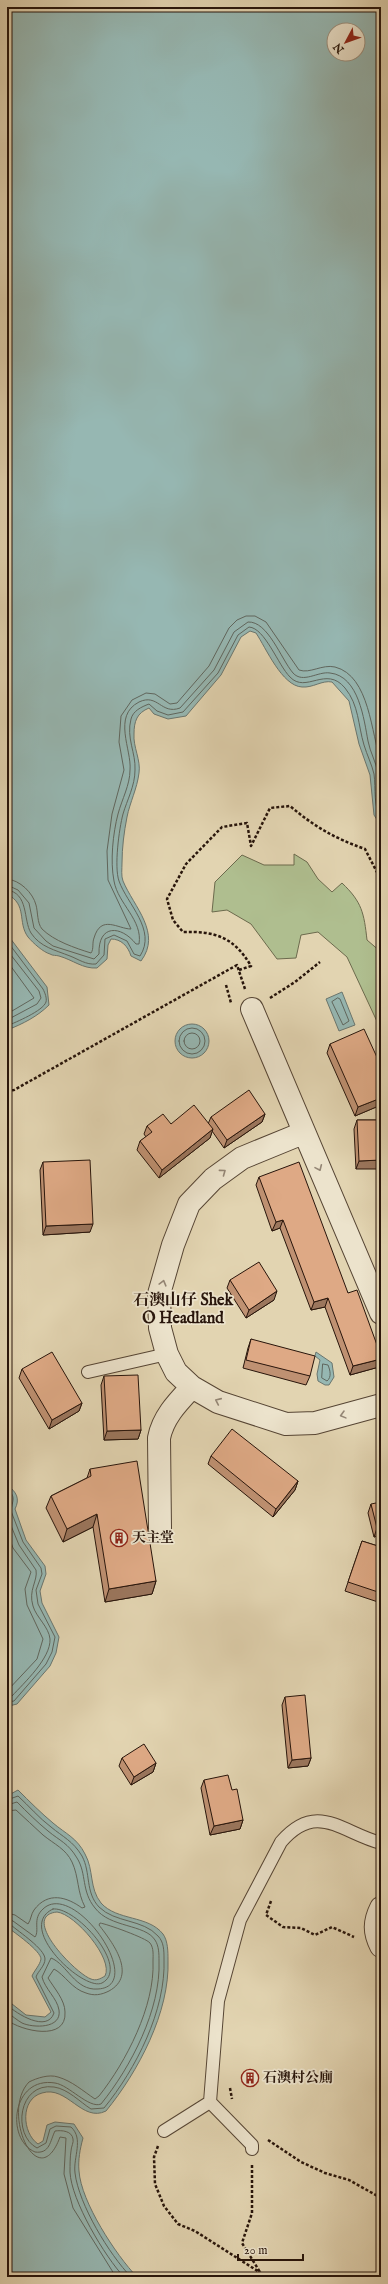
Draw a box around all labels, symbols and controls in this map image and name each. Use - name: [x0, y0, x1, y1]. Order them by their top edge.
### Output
- north arrow: [326, 22, 366, 62]
- text: N: [330, 39, 348, 57]
- one-way arrow: [315, 1165, 323, 1172]
- one-way arrow: [219, 1169, 226, 1177]
- one-way arrow: [158, 1280, 166, 1286]
- district label: 石澳山仔 Shek O Headland: [133, 1291, 233, 1329]
- one-way arrow: [215, 1398, 223, 1406]
- one-way arrow: [340, 1410, 347, 1419]
- building icon: 天主堂: [109, 1528, 129, 1548]
- place label: 天主堂: [132, 1529, 174, 1547]
- building icon: 石澳村公廁: [240, 2068, 260, 2088]
- place label: 石澳村公廁: [263, 2069, 333, 2087]
- scale bar: [238, 2236, 303, 2262]
- text: 20 m: [244, 2243, 267, 2258]

